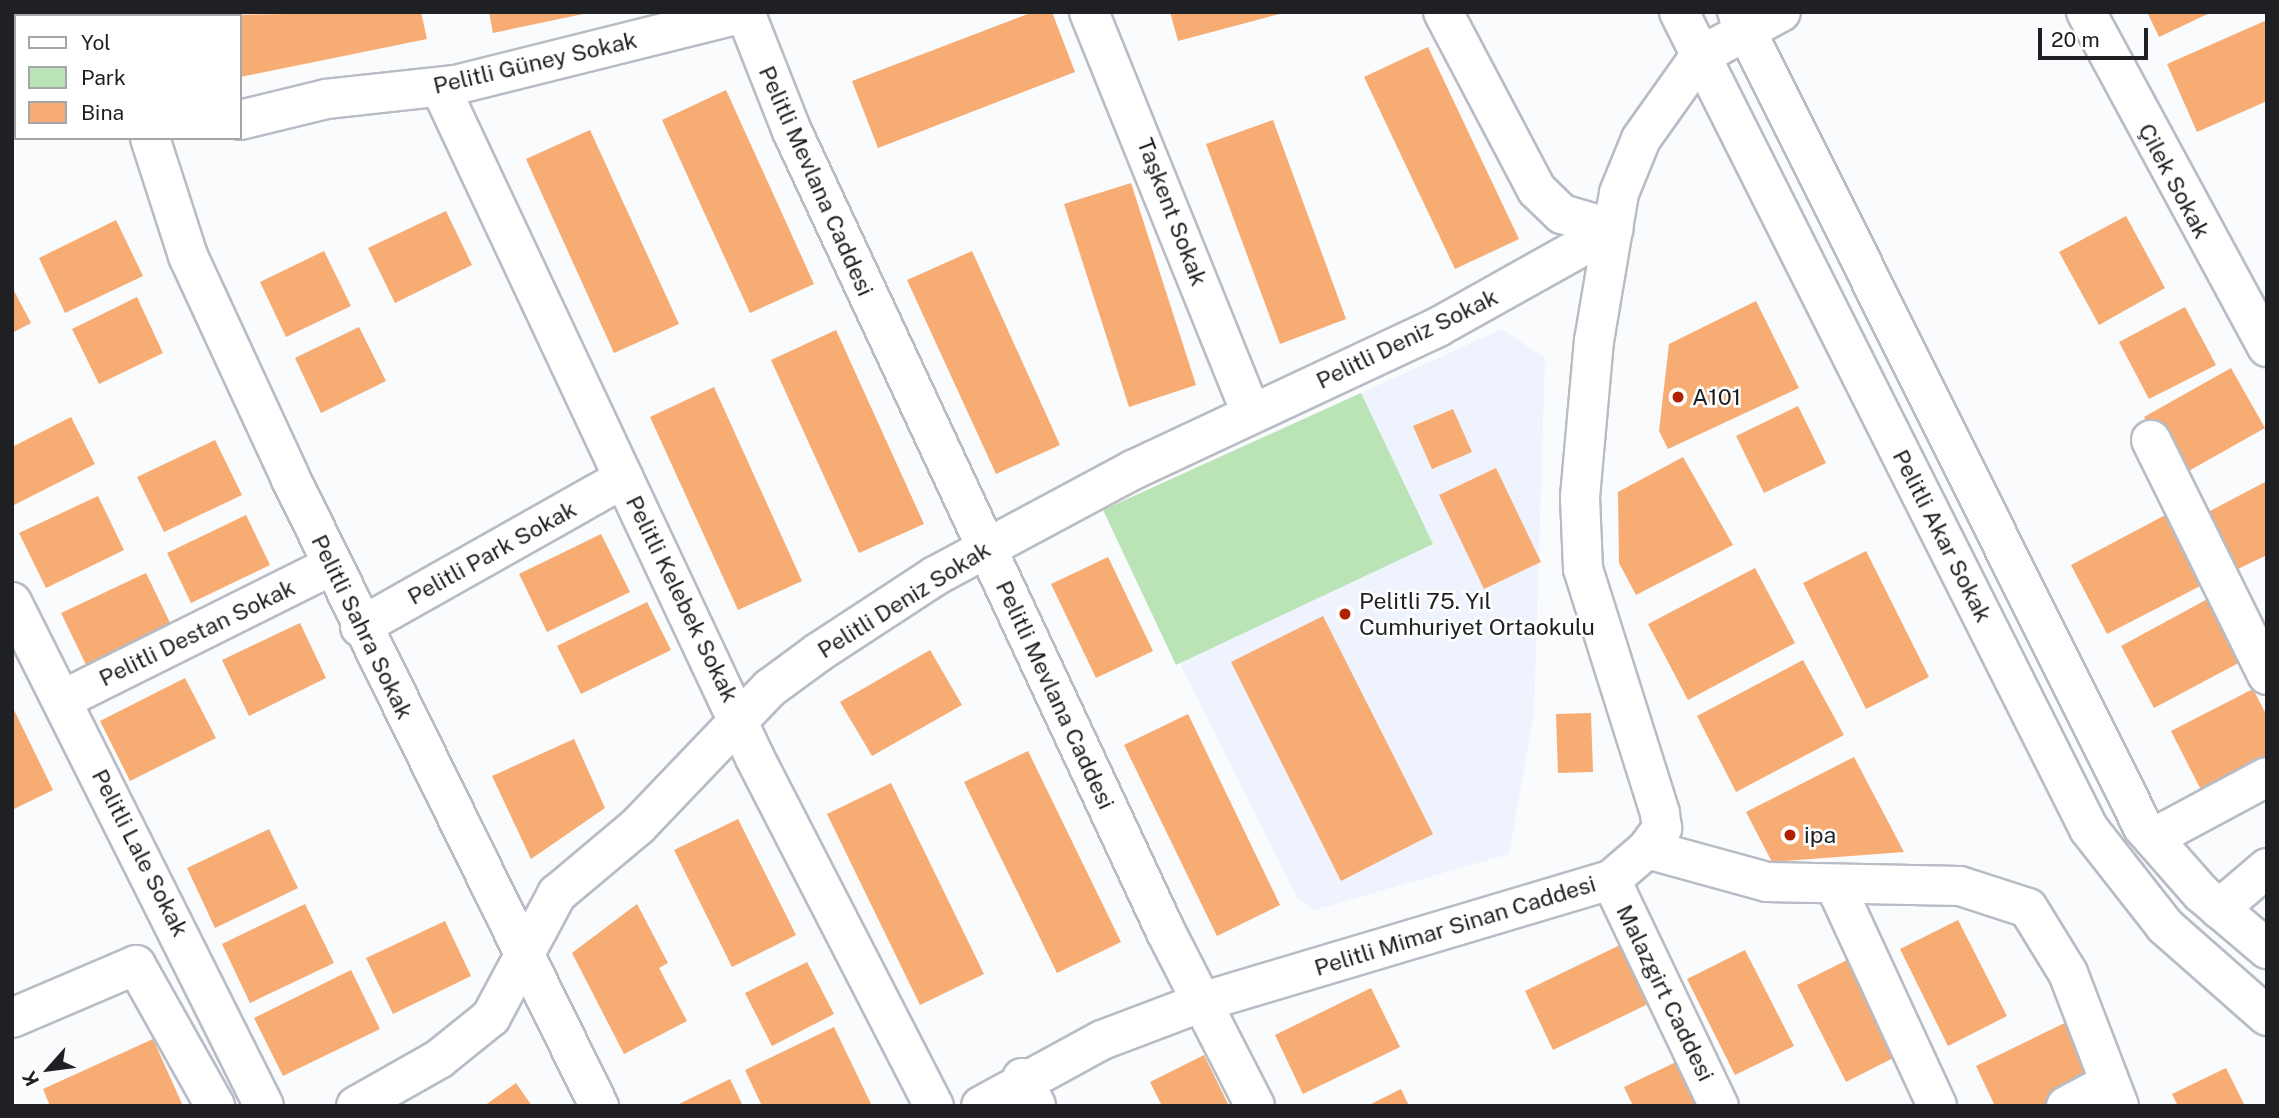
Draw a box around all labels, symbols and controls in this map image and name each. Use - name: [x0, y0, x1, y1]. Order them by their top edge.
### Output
- legend: [14, 14, 242, 140]
- scale bar: [2041, 14, 2151, 58]
- street label: Pelitli Güney Sokak: [430, 26, 640, 100]
- text: 20 m: [2051, 27, 2100, 52]
- text: Yol: [81, 30, 111, 55]
- street label: Pelitli Mevlana Caddesi: [753, 62, 879, 300]
- text: Park: [81, 65, 126, 90]
- text: Bina: [81, 100, 124, 125]
- street label: Çilek Sokak: [2132, 119, 2216, 243]
- street label: Taşkent Sokak: [1131, 134, 1213, 290]
- street label: Pelitli Deniz Sokak: [1312, 283, 1502, 395]
- place label: A101: [1692, 383, 1741, 411]
- marker: A101: [1670, 389, 1686, 405]
- street label: Pelitli Akar Sokak: [1887, 445, 1997, 627]
- street label: Pelitli Kelebek Sokak: [620, 491, 744, 707]
- street label: Pelitli Park Sokak: [403, 495, 581, 611]
- street label: Pelitli Sahra Sokak: [305, 530, 419, 724]
- street label: Pelitli Deniz Sokak: [813, 536, 995, 664]
- street label: Pelitli Destan Sokak: [95, 574, 299, 692]
- street label: Pelitli Mevlana Caddesi: [990, 576, 1120, 814]
- place label: Pelitli 75. Yıl Cumhuriyet Ortaokulu: [1359, 587, 1595, 641]
- marker: Pelitli 75. Yıl Cumhuriyet Ortaokulu: [1337, 606, 1353, 622]
- street label: Pelitli Lale Sokak: [86, 765, 194, 941]
- place label: ipa: [1804, 821, 1836, 849]
- marker: ipa: [1782, 827, 1798, 843]
- street label: Pelitli Mimar Sinan Caddesi: [1311, 870, 1599, 982]
- street label: Malazgirt Caddesi: [1610, 900, 1720, 1086]
- north arrow: [14, 1034, 84, 1104]
- text: K: [18, 1068, 43, 1090]

